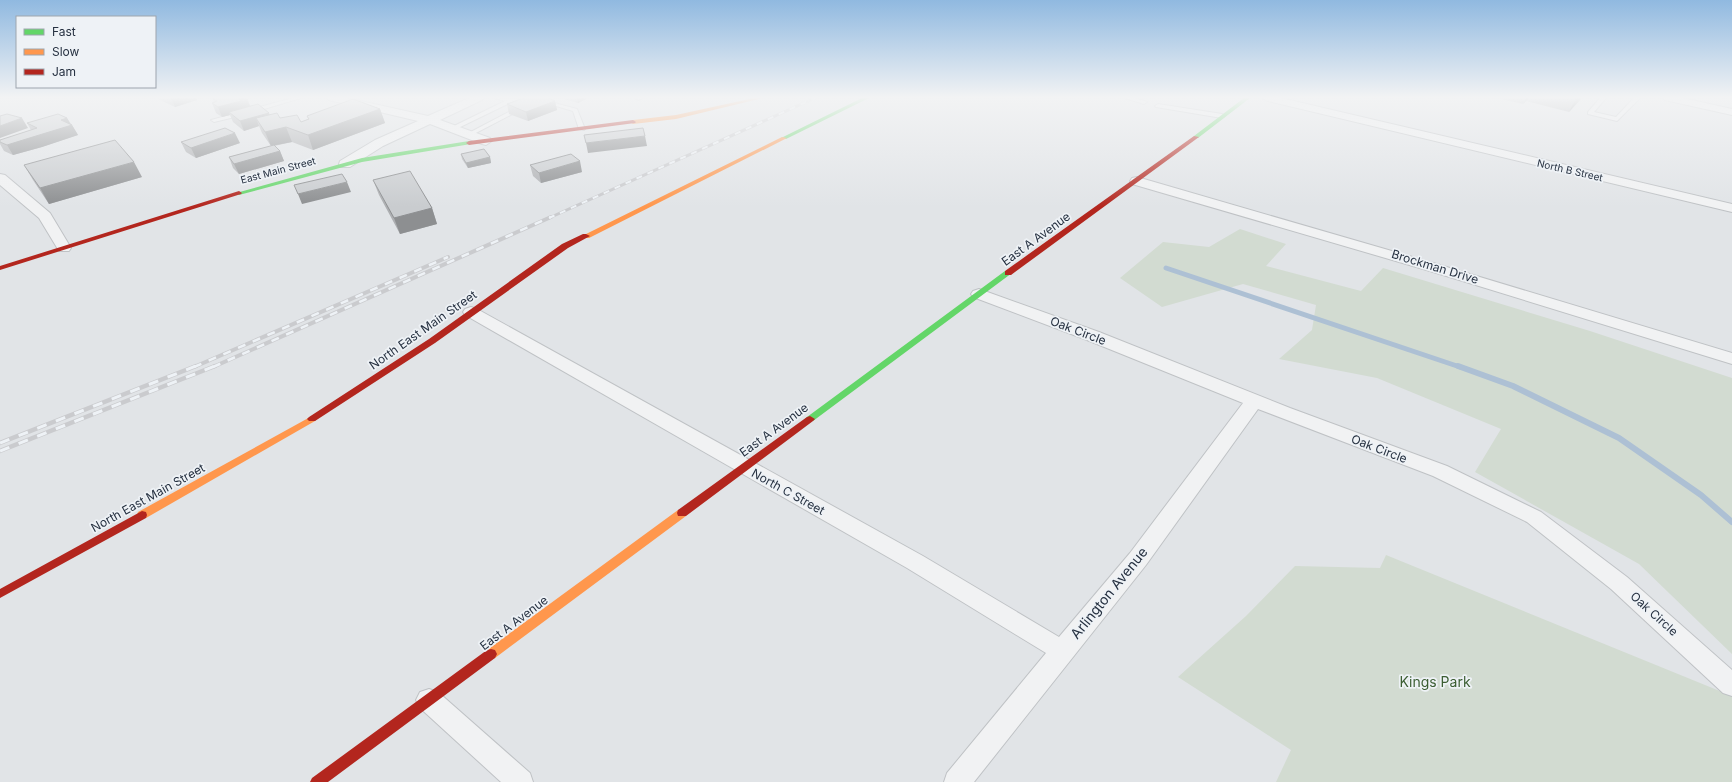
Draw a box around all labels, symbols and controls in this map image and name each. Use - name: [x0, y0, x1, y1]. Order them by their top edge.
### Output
- legend: [16, 16, 156, 88]
- text: Fast: [52, 24, 76, 39]
- text: Slow: [52, 44, 80, 59]
- text: Jam: [52, 64, 76, 79]
- street label: East Main Street: [239, 154, 317, 186]
- street label: North B Street: [1536, 157, 1605, 184]
- street label: East A Avenue: [998, 209, 1073, 269]
- street label: Brockman Drive: [1390, 246, 1481, 287]
- street label: North East Main Street: [366, 287, 479, 372]
- street label: Oak Circle: [1048, 313, 1108, 348]
- street label: East A Avenue: [736, 400, 811, 460]
- street label: Oak Circle: [1349, 431, 1409, 466]
- street label: North East Main Street: [88, 460, 207, 535]
- street label: North C Street: [749, 465, 828, 518]
- street label: Arlington Avenue: [1066, 543, 1151, 642]
- street label: Oak Circle: [1628, 588, 1681, 639]
- street label: East A Avenue: [477, 592, 551, 653]
- park label: Kings Park: [1399, 673, 1471, 690]

